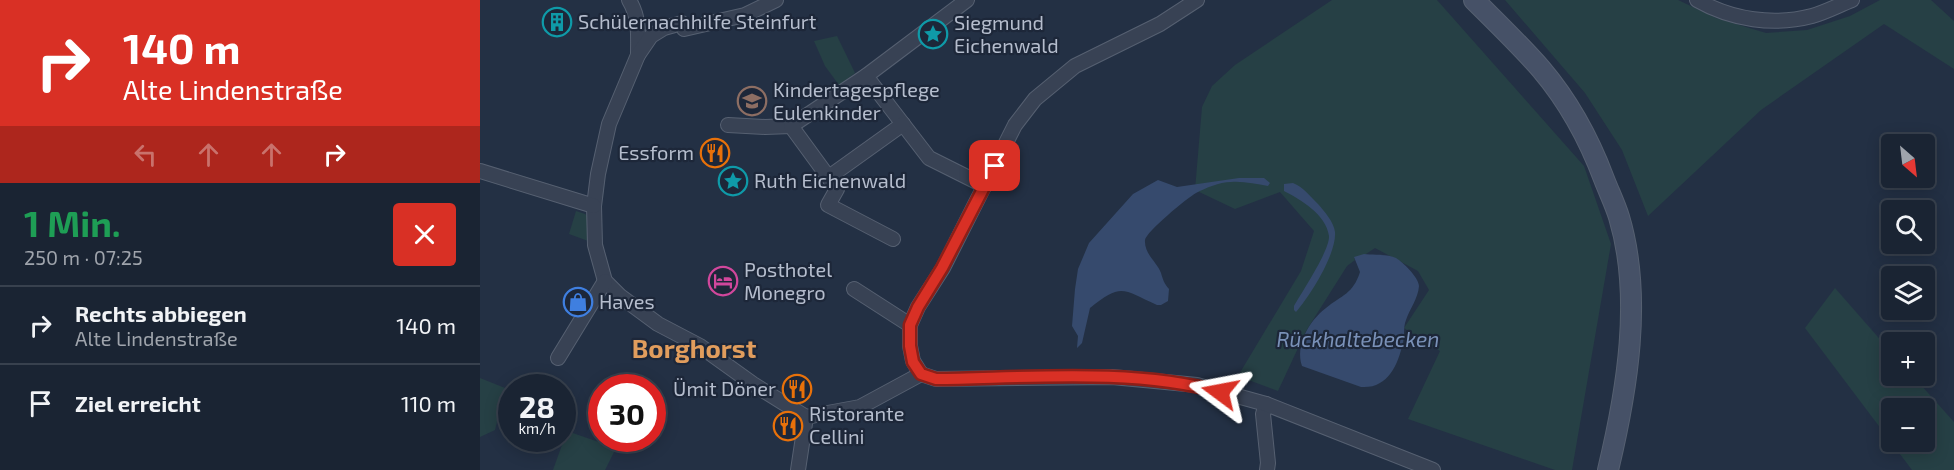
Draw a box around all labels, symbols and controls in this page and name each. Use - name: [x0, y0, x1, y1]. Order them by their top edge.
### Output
- building icon: Schülernachhilfe Steinfurt: [541, 6, 573, 38]
- place label: Schülernachhilfe Steinfurt: [578, 9, 817, 33]
- place label: Siegmund Eichenwald: [954, 10, 1059, 57]
- place icon: Siegmund Eichenwald: [917, 18, 949, 50]
- text: 140 m: [123, 22, 240, 72]
- icon: right: [24, 24, 102, 102]
- text: Alte Lindenstraße: [123, 73, 343, 105]
- place label: Kindertagespflege Eulenkinder: [773, 77, 940, 124]
- school or university icon: Kindertagespflege Eulenkinder: [736, 85, 768, 117]
- north arrow: [1881, 134, 1935, 188]
- map controls: [1881, 134, 1935, 452]
- restaurant icon: Essform: [699, 137, 731, 169]
- icon: left: [129, 138, 162, 171]
- icon: ahead: [192, 138, 225, 171]
- icon: ahead: [255, 138, 288, 171]
- icon: right: [318, 138, 351, 171]
- place label: Essform: [618, 140, 694, 164]
- pin: [969, 140, 1020, 191]
- icon: arrive: [978, 149, 1011, 182]
- place icon: Ruth Eichenwald: [717, 165, 749, 197]
- place label: Ruth Eichenwald: [754, 168, 906, 192]
- button: search: [1881, 200, 1935, 254]
- text: 1 Min.: [24, 201, 121, 244]
- button: close: [393, 203, 456, 266]
- text: 250 m · 07:25: [24, 245, 143, 269]
- place label: Posthotel Monegro: [744, 257, 832, 304]
- hotel icon: Posthotel Monegro: [707, 265, 739, 297]
- button: layers: [1881, 266, 1935, 320]
- shop icon: Haves: [562, 286, 594, 318]
- place label: Haves: [599, 289, 655, 313]
- text: Rechts abbiegen: [75, 300, 247, 326]
- icon: right: [24, 309, 57, 342]
- text: 140 m: [396, 312, 456, 338]
- text: Alte Lindenstraße: [75, 326, 238, 350]
- water label: Rückhaltebecken: [1276, 326, 1440, 351]
- district label: Borghorst: [632, 332, 757, 363]
- button: +: [1881, 332, 1935, 386]
- position arrow: [1188, 360, 1252, 424]
- restaurant icon: Ümit Döner: [781, 373, 813, 405]
- speed limit sign: 30: [588, 374, 666, 452]
- place label: Ümit Döner: [673, 376, 776, 400]
- icon: arrive: [24, 387, 57, 420]
- text: 28: [519, 388, 555, 424]
- text: Ziel erreicht: [75, 390, 201, 416]
- text: 110 m: [401, 390, 456, 416]
- button: −: [1881, 398, 1935, 452]
- place label: Ristorante Cellini: [809, 401, 904, 448]
- restaurant icon: Ristorante Cellini: [772, 410, 804, 442]
- text: km/h: [518, 419, 556, 437]

